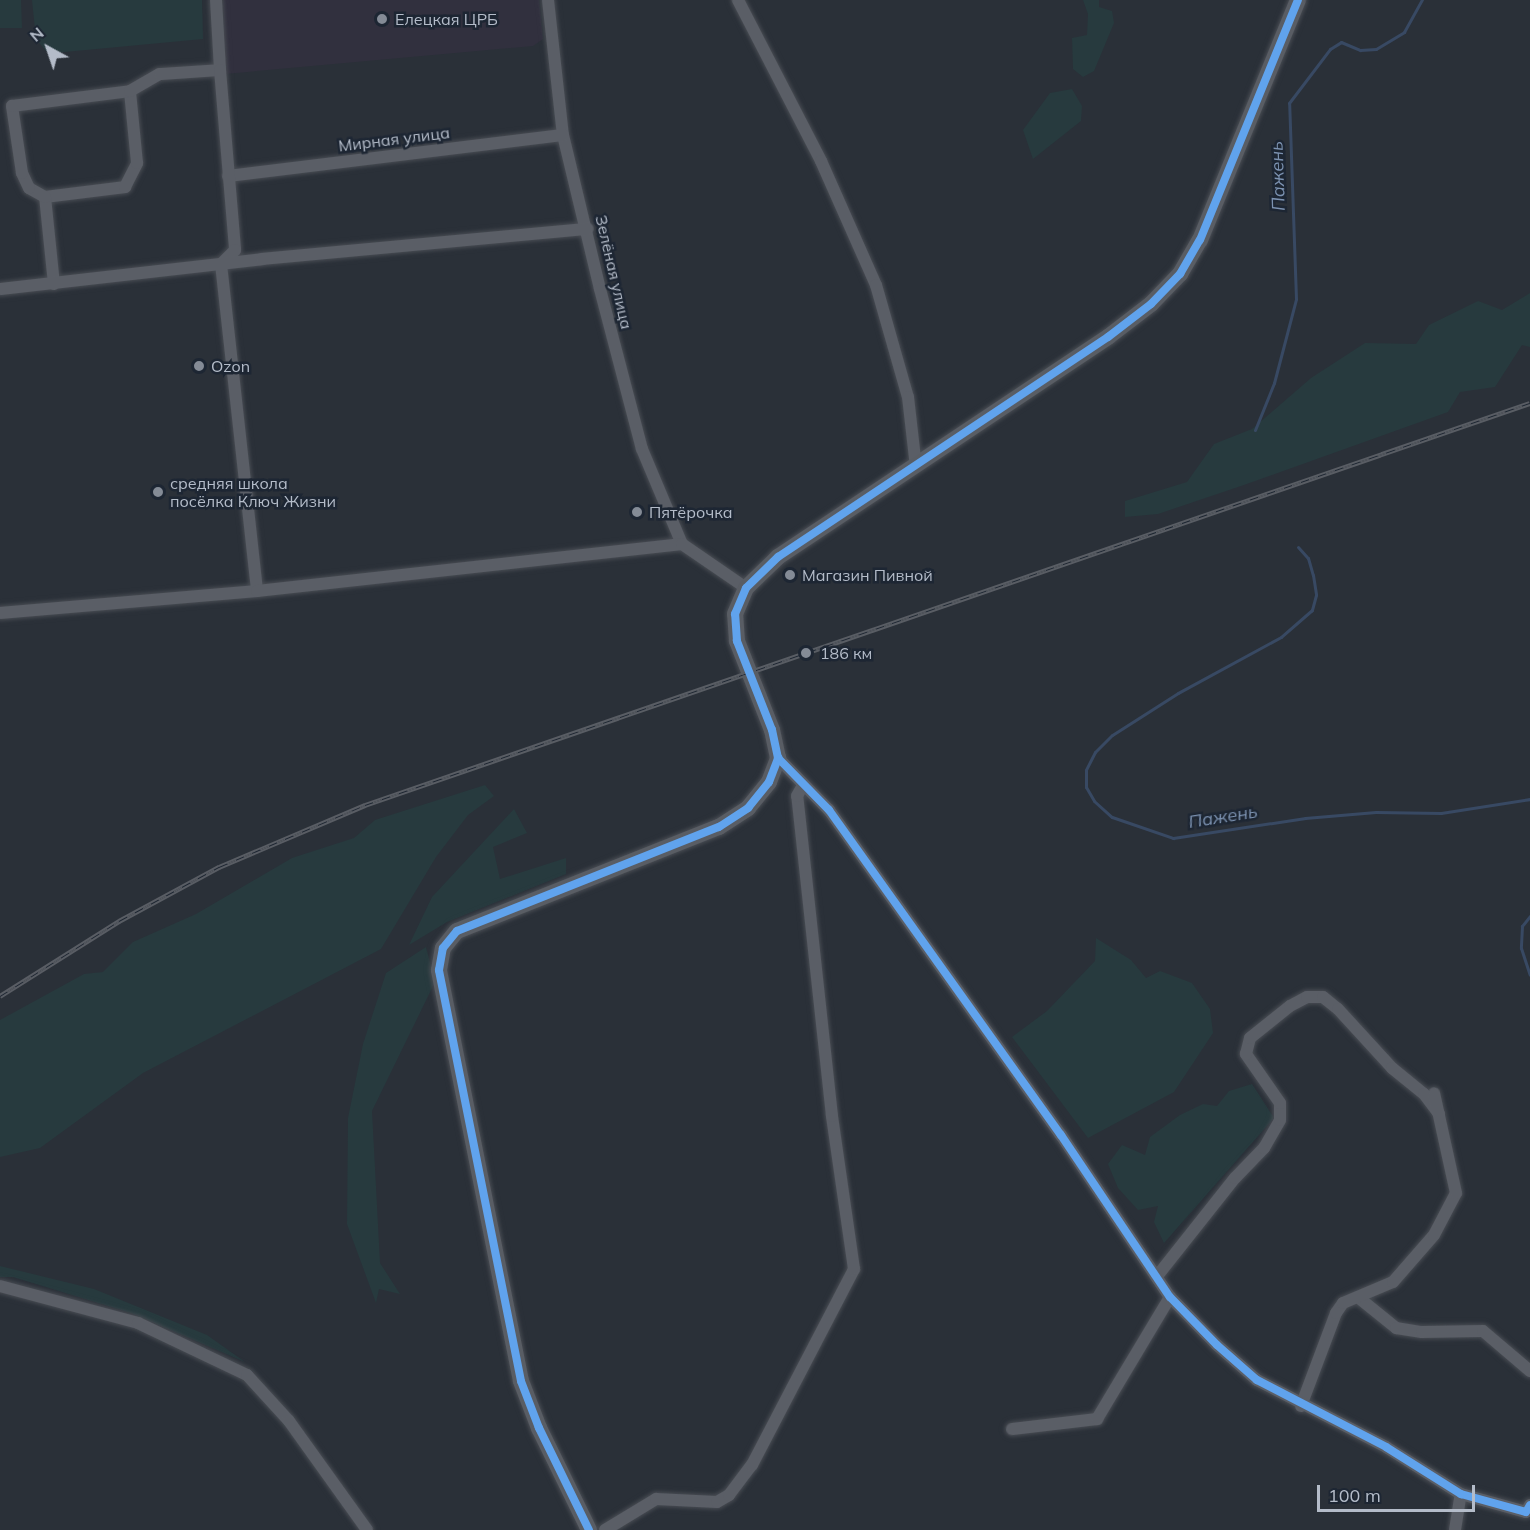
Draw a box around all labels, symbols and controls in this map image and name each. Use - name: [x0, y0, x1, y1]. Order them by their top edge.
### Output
- place label: Елецкая ЦРБ: [395, 9, 498, 29]
- marker: Елецкая ЦРБ: [373, 10, 391, 28]
- north arrow: [18, 18, 78, 78]
- text: N: [25, 23, 47, 46]
- street label: Мирная улица: [337, 123, 451, 155]
- water label: Пажень: [1266, 141, 1290, 211]
- street label: Зелёная улица: [592, 213, 636, 331]
- place label: Ozon: [211, 356, 250, 376]
- marker: Ozon: [192, 359, 206, 373]
- place label: средняя школа посёлка Ключ Жизни: [170, 473, 336, 511]
- marker: средняя школа посёлка Ключ Жизни: [151, 485, 165, 499]
- place label: Пятёрочка: [649, 502, 733, 522]
- marker: Пятёрочка: [630, 505, 644, 519]
- place label: Магазин Пивной: [802, 565, 933, 585]
- marker: Магазин Пивной: [783, 568, 797, 582]
- place label: 186 км: [820, 643, 872, 663]
- marker: 186 км: [797, 644, 815, 662]
- water label: Пажень: [1187, 801, 1259, 833]
- scale bar: [1320, 1473, 1478, 1511]
- text: 100 m: [1328, 1484, 1381, 1507]

